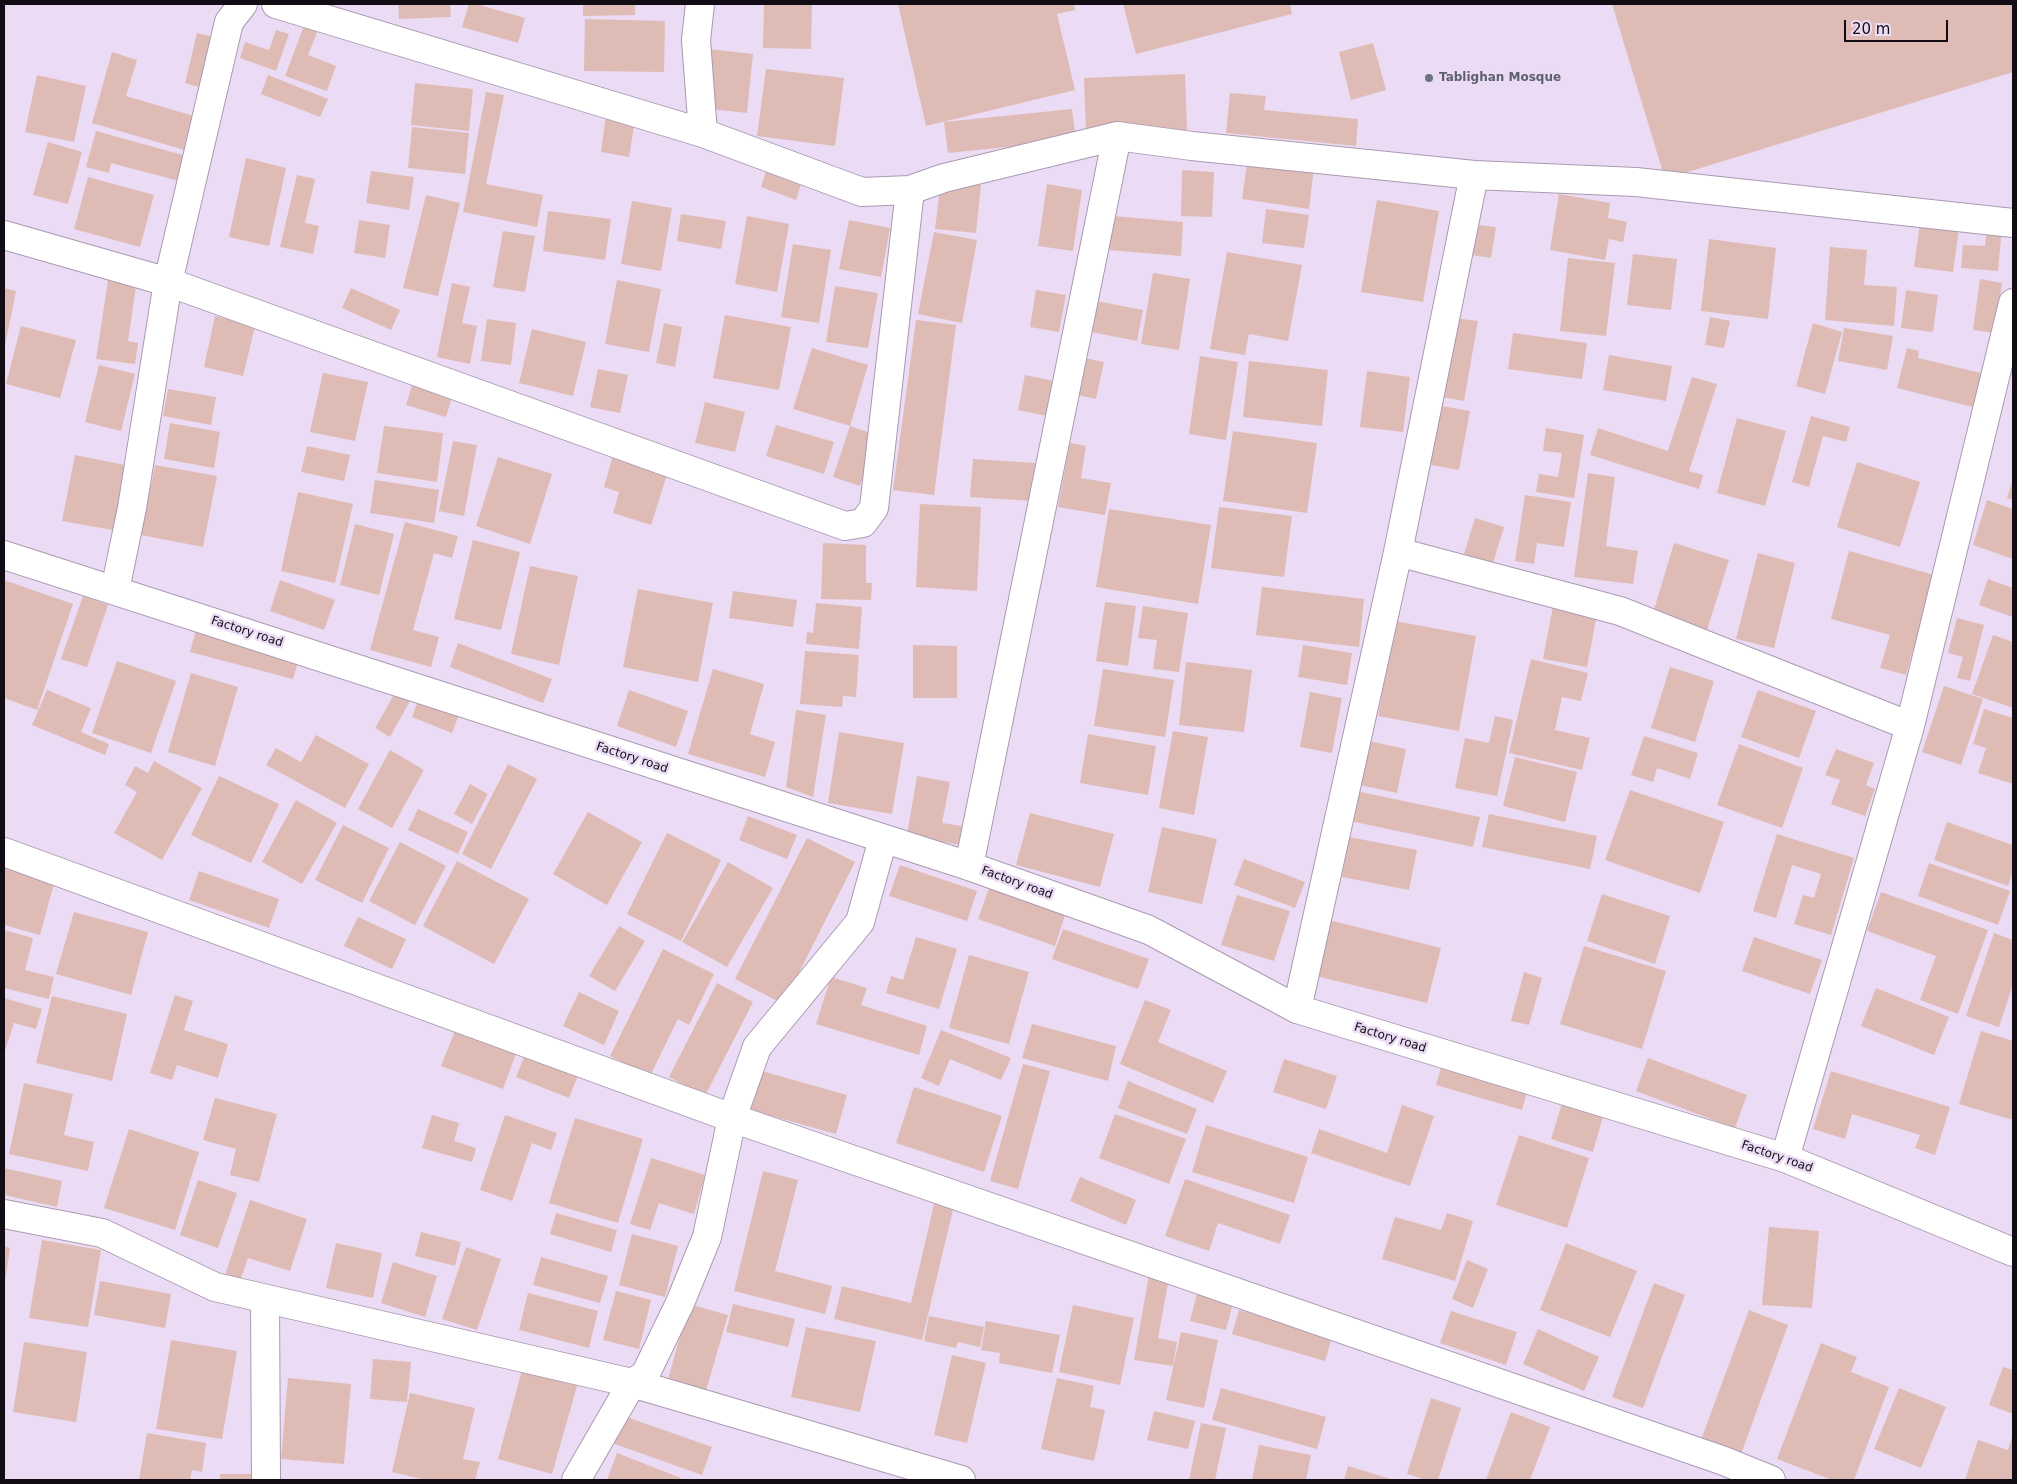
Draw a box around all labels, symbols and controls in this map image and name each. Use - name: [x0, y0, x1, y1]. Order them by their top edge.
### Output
- scale bar: [1847, 10, 1951, 42]
- text: 20 m: [1852, 20, 1890, 38]
- place label: Tablighan Mosque: [1439, 71, 1561, 85]
- marker: Tablighan Mosque: [1423, 72, 1435, 84]
- street label: Factory road: [209, 614, 285, 650]
- street label: Factory road: [594, 740, 670, 776]
- street label: Factory road: [979, 863, 1055, 903]
- street label: Factory road: [1352, 1020, 1428, 1056]
- street label: Factory road: [1739, 1138, 1815, 1176]

